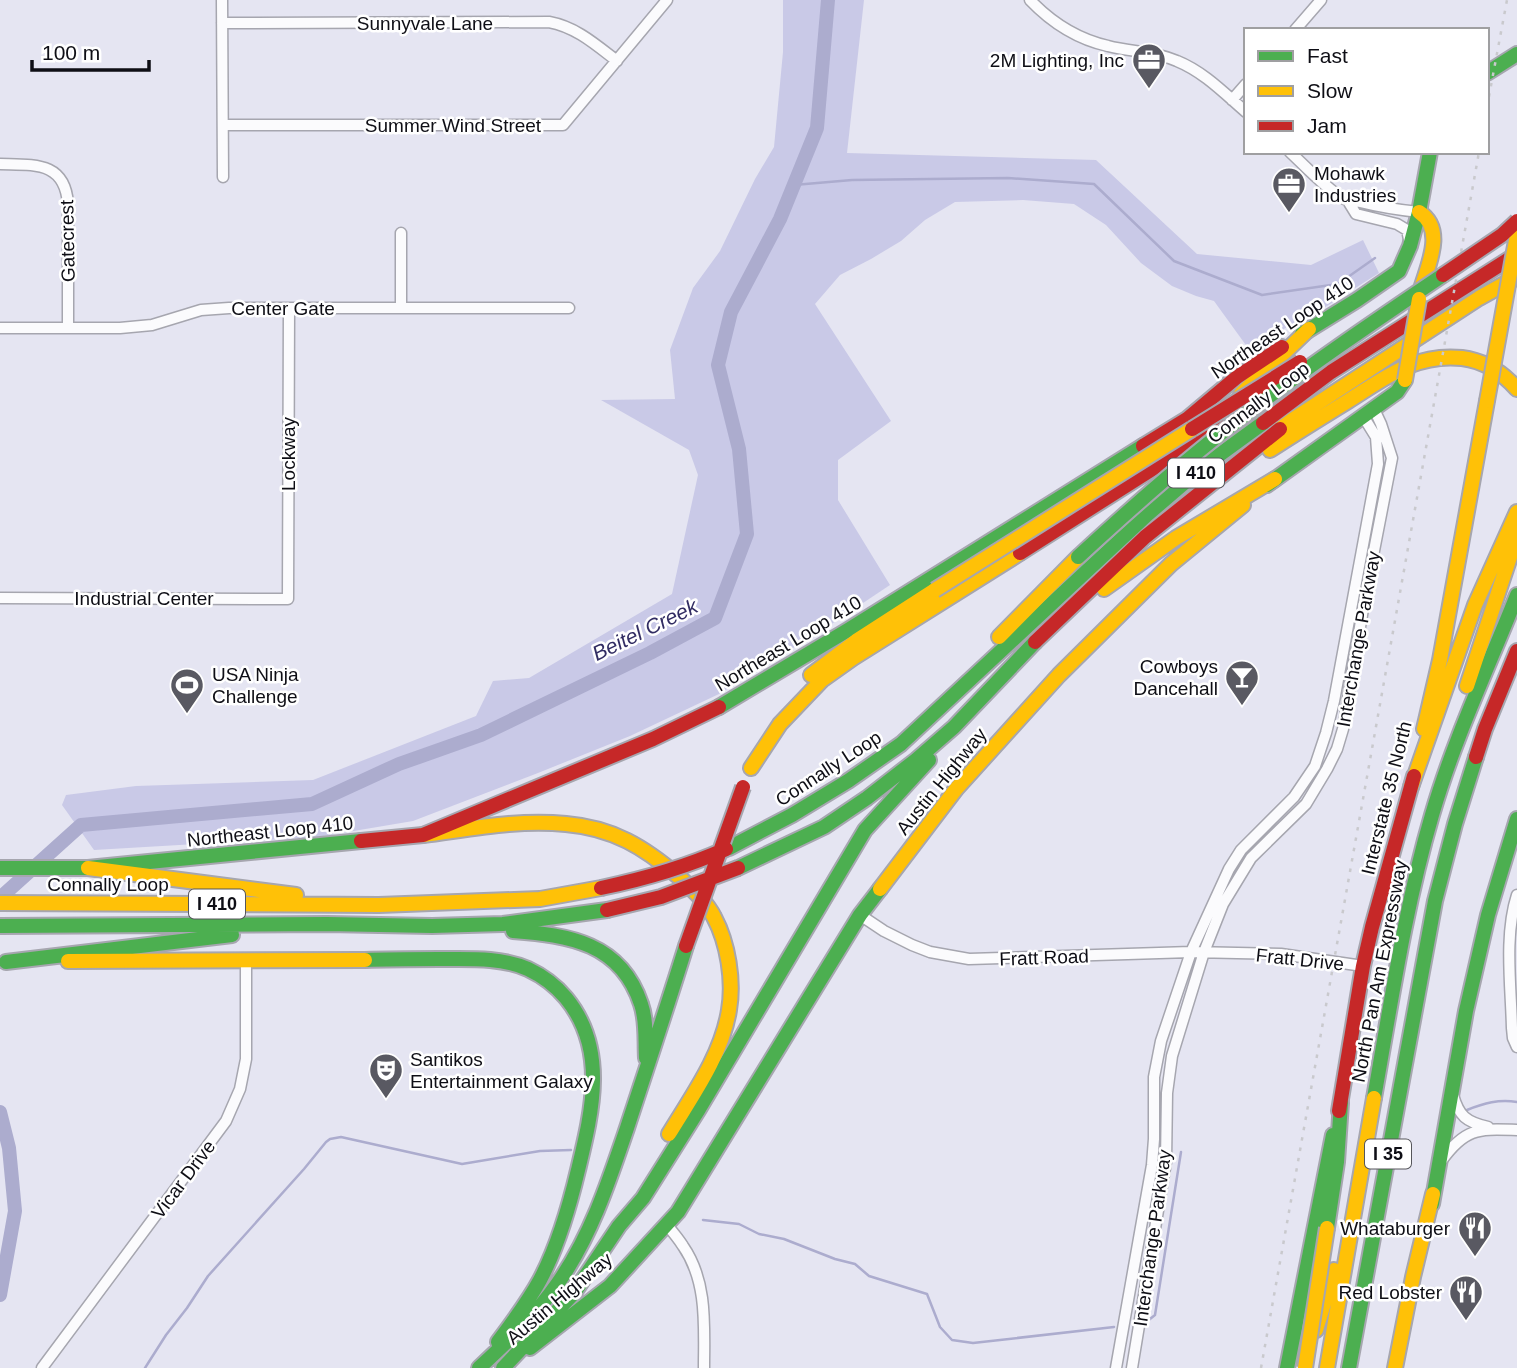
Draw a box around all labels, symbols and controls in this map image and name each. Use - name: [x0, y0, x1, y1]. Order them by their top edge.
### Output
- street label: Sunnyvale Lane: [357, 13, 493, 34]
- scale bar: [32, 28, 149, 72]
- legend: [1244, 28, 1489, 154]
- text: 100 m: [42, 41, 100, 64]
- office icon: 2M Lighting, Inc: [1130, 41, 1168, 90]
- text: Fast: [1307, 44, 1348, 67]
- place label: 2M Lighting, Inc: [990, 50, 1124, 71]
- text: Slow: [1307, 79, 1353, 102]
- text: Jam: [1307, 114, 1347, 137]
- street label: Summer Wind Street: [365, 115, 542, 136]
- place label: Mohawk Industries: [1314, 163, 1396, 206]
- office icon: Mohawk Industries: [1270, 165, 1308, 214]
- street label: Gatecrest: [56, 199, 79, 282]
- street label: Northeast Loop 410: [1207, 272, 1357, 383]
- street label: Center Gate: [231, 298, 335, 319]
- street label: Connally Loop: [1203, 357, 1313, 447]
- street label: Lockway: [278, 417, 299, 491]
- road number: I 410: [1168, 458, 1224, 488]
- street label: Interchange Parkway: [1333, 549, 1384, 729]
- street label: Industrial Center: [74, 588, 214, 609]
- street label: Northeast Loop 410: [711, 591, 865, 695]
- water label: Beitel Creek: [588, 593, 703, 665]
- place label: Cowboys Dancehall: [1134, 656, 1218, 699]
- bar icon: Cowboys Dancehall: [1223, 658, 1261, 707]
- place label: USA Ninja Challenge: [212, 664, 299, 707]
- sports icon: USA Ninja Challenge: [168, 666, 206, 715]
- street label: Interstate 35 North: [1357, 719, 1416, 877]
- street label: Austin Highway: [892, 723, 991, 839]
- street label: Connally Loop: [772, 727, 885, 810]
- street label: Northeast Loop 410: [186, 812, 354, 851]
- street label: North Pan Am Expressway: [1348, 858, 1411, 1084]
- street label: Connally Loop: [47, 874, 169, 895]
- road number: I 410: [189, 890, 245, 918]
- street label: Fratt Drive: [1255, 944, 1345, 975]
- street label: Fratt Road: [999, 945, 1089, 970]
- place label: Santikos Entertainment Galaxy: [410, 1049, 593, 1092]
- theatre icon: Santikos Entertainment Galaxy: [367, 1051, 405, 1100]
- street label: Vicar Drive: [147, 1136, 220, 1223]
- road number: I 35: [1365, 1140, 1411, 1168]
- street label: Interchange Parkway: [1130, 1148, 1175, 1328]
- restaurant icon: Whataburger: [1456, 1209, 1494, 1258]
- place label: Whataburger: [1340, 1218, 1451, 1239]
- street label: Austin Highway: [502, 1248, 617, 1349]
- restaurant icon: Red Lobster: [1447, 1273, 1485, 1322]
- place label: Red Lobster: [1338, 1282, 1443, 1303]

